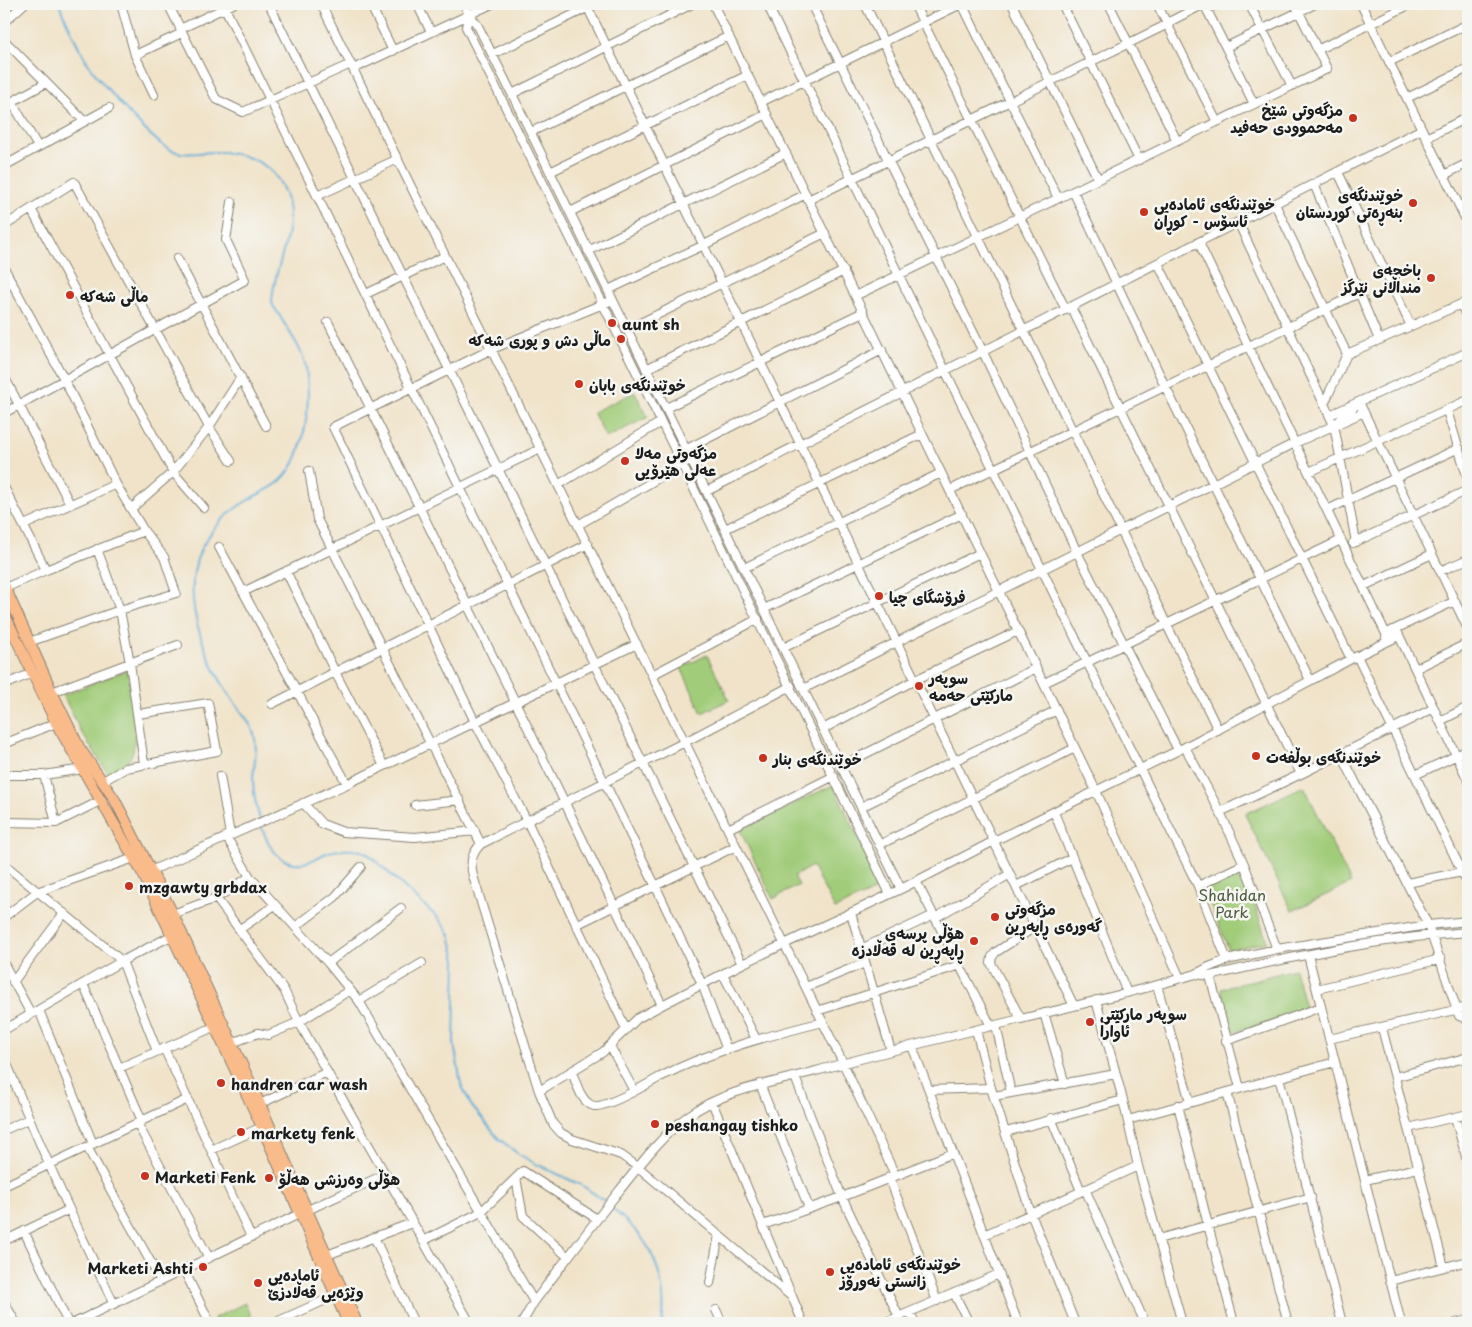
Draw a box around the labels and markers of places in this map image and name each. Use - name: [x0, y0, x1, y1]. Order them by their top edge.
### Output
- place label: مزگەوتی شێخ مەحموودی حەفید: [1230, 98, 1343, 138]
- marker: مزگەوتی شێخ مەحموودی حەفید: [1347, 112, 1359, 124]
- place label: خوێندنگەی بنەڕەتی کوردستان: [1296, 183, 1403, 226]
- place label: خوێندنگەی ئامادەیی ئاسۆس - کوڕان: [1154, 192, 1275, 235]
- marker: خوێندنگەی بنەڕەتی کوردستان: [1407, 197, 1419, 209]
- marker: خوێندنگەی ئامادەیی ئاسۆس - کوڕان: [1138, 206, 1150, 218]
- place label: باخچەی منداڵانی نێرگز: [1340, 258, 1421, 298]
- marker: باخچەی منداڵانی نێرگز: [1425, 272, 1437, 284]
- place label: ماڵی شەکە: [80, 284, 148, 307]
- marker: ماڵی شەکە: [64, 289, 76, 301]
- place label: aunt sh: [622, 312, 680, 335]
- marker: aunt sh: [606, 317, 618, 329]
- place label: ماڵی دش و پوری شەکە: [468, 328, 611, 351]
- marker: ماڵی دش و پوری شەکە: [615, 333, 627, 345]
- place label: خوێندنگەی بابان: [589, 373, 686, 396]
- marker: خوێندنگەی بابان: [573, 378, 585, 390]
- place label: مزگەوتی مەلا عەلی هێرۆیی: [635, 441, 717, 481]
- marker: مزگەوتی مەلا عەلی هێرۆیی: [619, 455, 631, 467]
- place label: فرۆشگای چیا: [889, 585, 966, 608]
- marker: فرۆشگای چیا: [873, 590, 885, 602]
- place label: سوپەر مارکێتی حەمە: [927, 666, 1013, 706]
- marker: سوپەر مارکێتی حەمە: [913, 680, 925, 692]
- place label: خوێندنگەی بوڵفەت: [1266, 745, 1381, 768]
- place label: خوێندنگەی بنار: [771, 747, 862, 770]
- marker: خوێندنگەی بوڵفەت: [1250, 750, 1262, 762]
- marker: خوێندنگەی بنار: [757, 752, 769, 764]
- place label: mzgawty grbdax: [139, 875, 268, 898]
- marker: mzgawty grbdax: [123, 880, 135, 892]
- place label: مزگەوتی گەورەی ڕاپەڕین: [1005, 897, 1103, 940]
- marker: مزگەوتی گەورەی ڕاپەڕین: [989, 911, 1001, 923]
- place label: هۆڵی پرسەی ڕاپەڕین لە قەڵادزە: [852, 921, 964, 964]
- marker: هۆڵی پرسەی ڕاپەڕین لە قەڵادزە: [968, 935, 980, 947]
- place label: سوپەر مارکێتی ئاوارا: [1100, 1002, 1187, 1042]
- marker: سوپەر مارکێتی ئاوارا: [1084, 1016, 1096, 1028]
- place label: handren car wash: [231, 1072, 368, 1095]
- marker: handren car wash: [215, 1077, 227, 1089]
- place label: peshangay tishko: [665, 1113, 798, 1136]
- marker: peshangay tishko: [649, 1118, 661, 1130]
- place label: markety fenk: [251, 1121, 355, 1144]
- marker: markety fenk: [235, 1126, 247, 1138]
- place label: Marketi Fenk: [155, 1165, 256, 1188]
- place label: ھۆڵی وەرزشی ھەڵۆ: [278, 1167, 400, 1190]
- marker: Marketi Fenk: [139, 1170, 151, 1182]
- marker: ھۆڵی وەرزشی ھەڵۆ: [263, 1172, 275, 1184]
- place label: خوێندنگەی ئامادەیی زانستی نەورۆز: [838, 1252, 961, 1292]
- place label: Marketi Ashti: [87, 1256, 193, 1279]
- marker: Marketi Ashti: [197, 1261, 209, 1273]
- place label: ئامادەیی وێژەیی قەڵادزێ: [267, 1263, 364, 1303]
- marker: خوێندنگەی ئامادەیی زانستی نەورۆز: [824, 1266, 836, 1278]
- marker: ئامادەیی وێژەیی قەڵادزێ: [252, 1277, 264, 1289]

